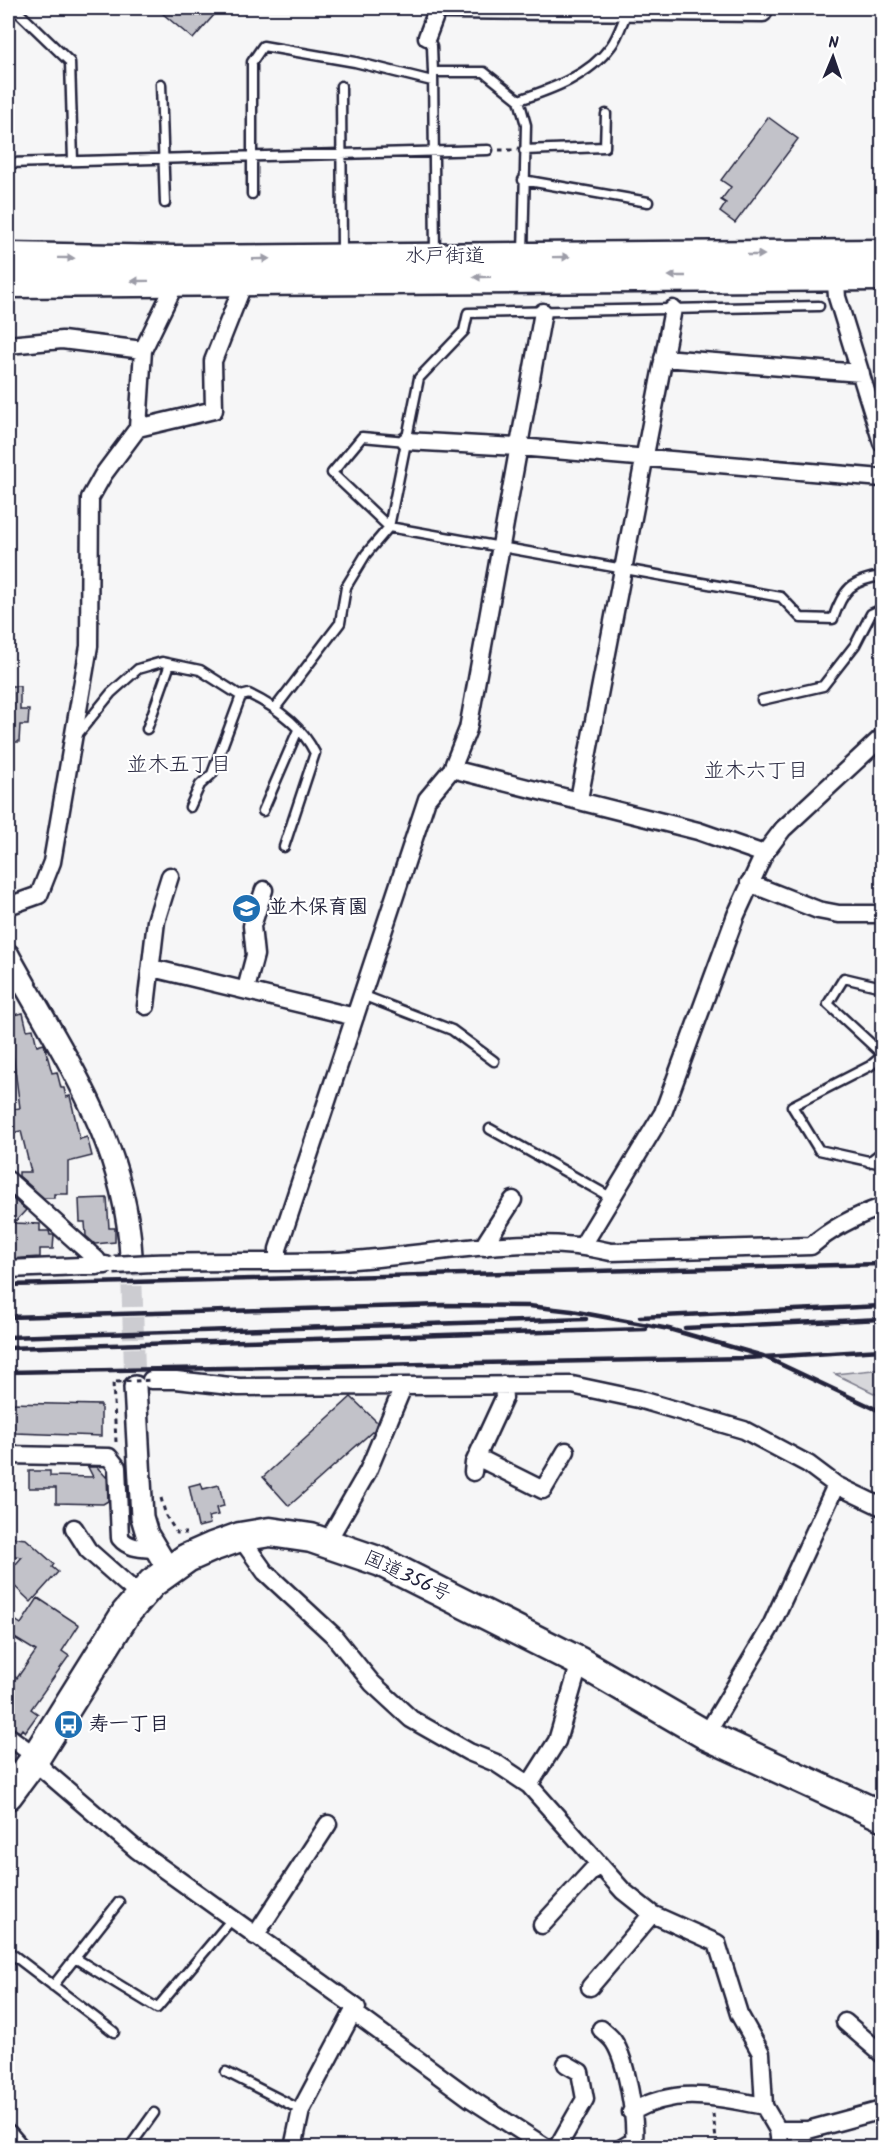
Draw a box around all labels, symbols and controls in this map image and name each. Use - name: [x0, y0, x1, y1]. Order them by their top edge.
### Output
- north arrow: [803, 27, 863, 87]
- text: N: [828, 31, 839, 56]
- street label: 水戸街道: [405, 241, 485, 273]
- one-way arrow: [746, 250, 765, 260]
- one-way arrow: [551, 252, 570, 262]
- one-way arrow: [56, 253, 75, 263]
- one-way arrow: [251, 254, 270, 264]
- one-way arrow: [668, 271, 687, 281]
- one-way arrow: [473, 272, 492, 282]
- one-way arrow: [131, 276, 150, 286]
- district label: 並木五丁目: [127, 749, 232, 782]
- district label: 並木六丁目: [704, 755, 809, 788]
- school or university icon: 並木保育園: [231, 892, 263, 924]
- place label: 並木保育園: [268, 892, 368, 924]
- street label: 国道356号: [358, 1543, 456, 1611]
- bus stop icon: 寿一丁目: [52, 1709, 84, 1741]
- place label: 寿一丁目: [89, 1709, 169, 1741]

